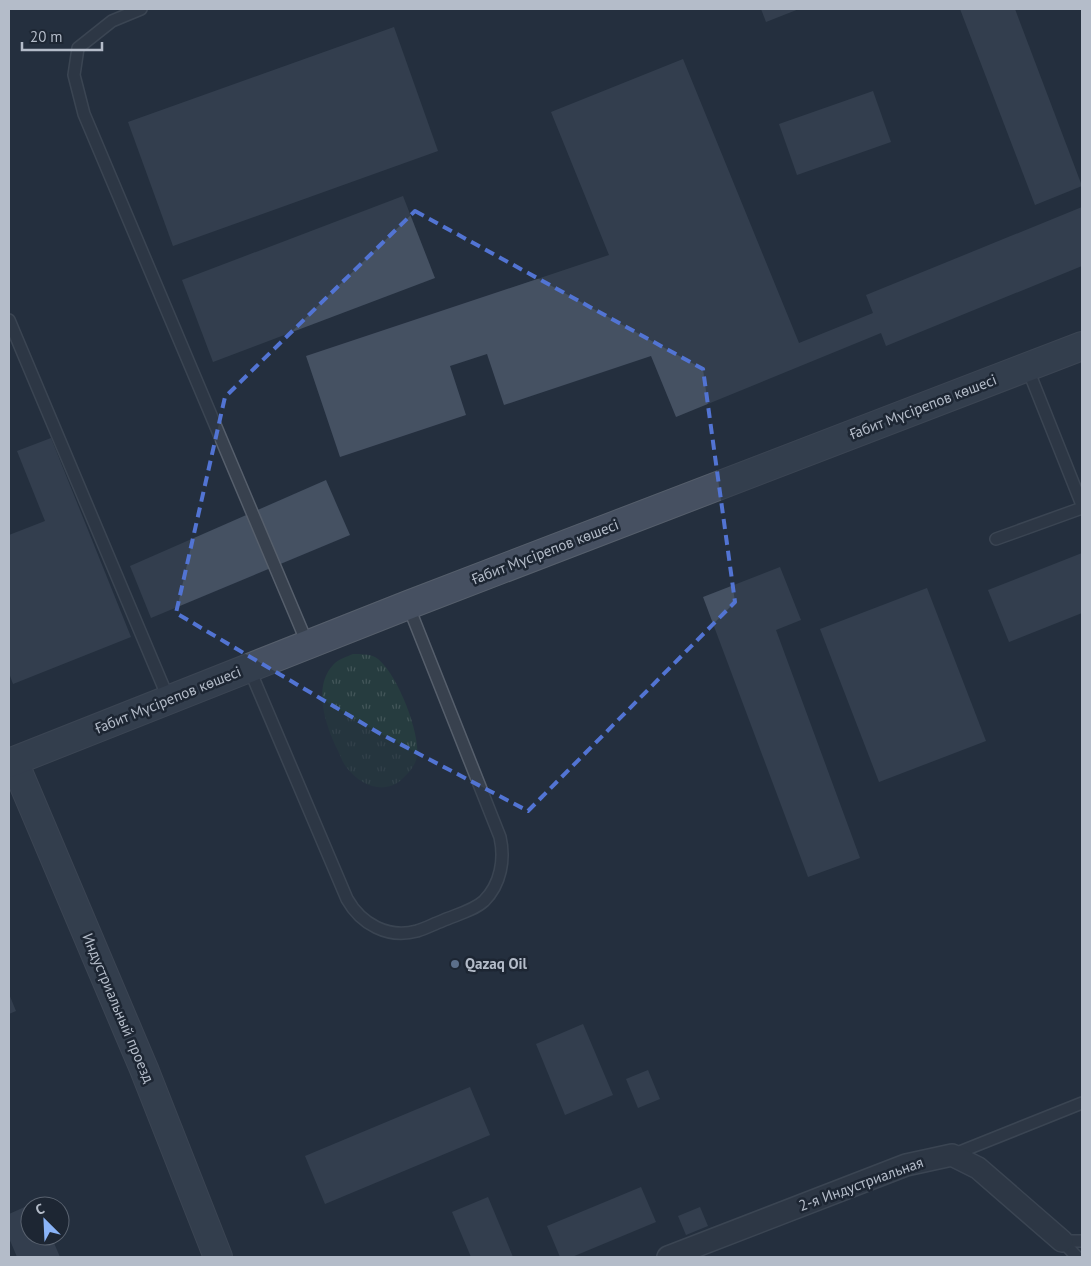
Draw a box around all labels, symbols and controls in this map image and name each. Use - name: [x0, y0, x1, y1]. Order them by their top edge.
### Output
- scale bar: [22, 20, 102, 52]
- text: 20 m: [30, 27, 63, 46]
- street label: Ғабит Мүсірепов көшесі: [847, 370, 999, 443]
- street label: Ғабит Мүсірепов көшесі: [469, 515, 621, 588]
- street label: Ғабит Мүсірепов көшесі: [92, 661, 244, 738]
- street label: Индустриальный проезд: [78, 930, 159, 1086]
- place label: Qazaq Oil: [465, 954, 528, 973]
- marker: Qazaq Oil: [449, 958, 461, 970]
- street label: 2-я Индустриальная: [796, 1152, 926, 1215]
- north arrow: [20, 1196, 70, 1246]
- text: С: [32, 1199, 47, 1219]

